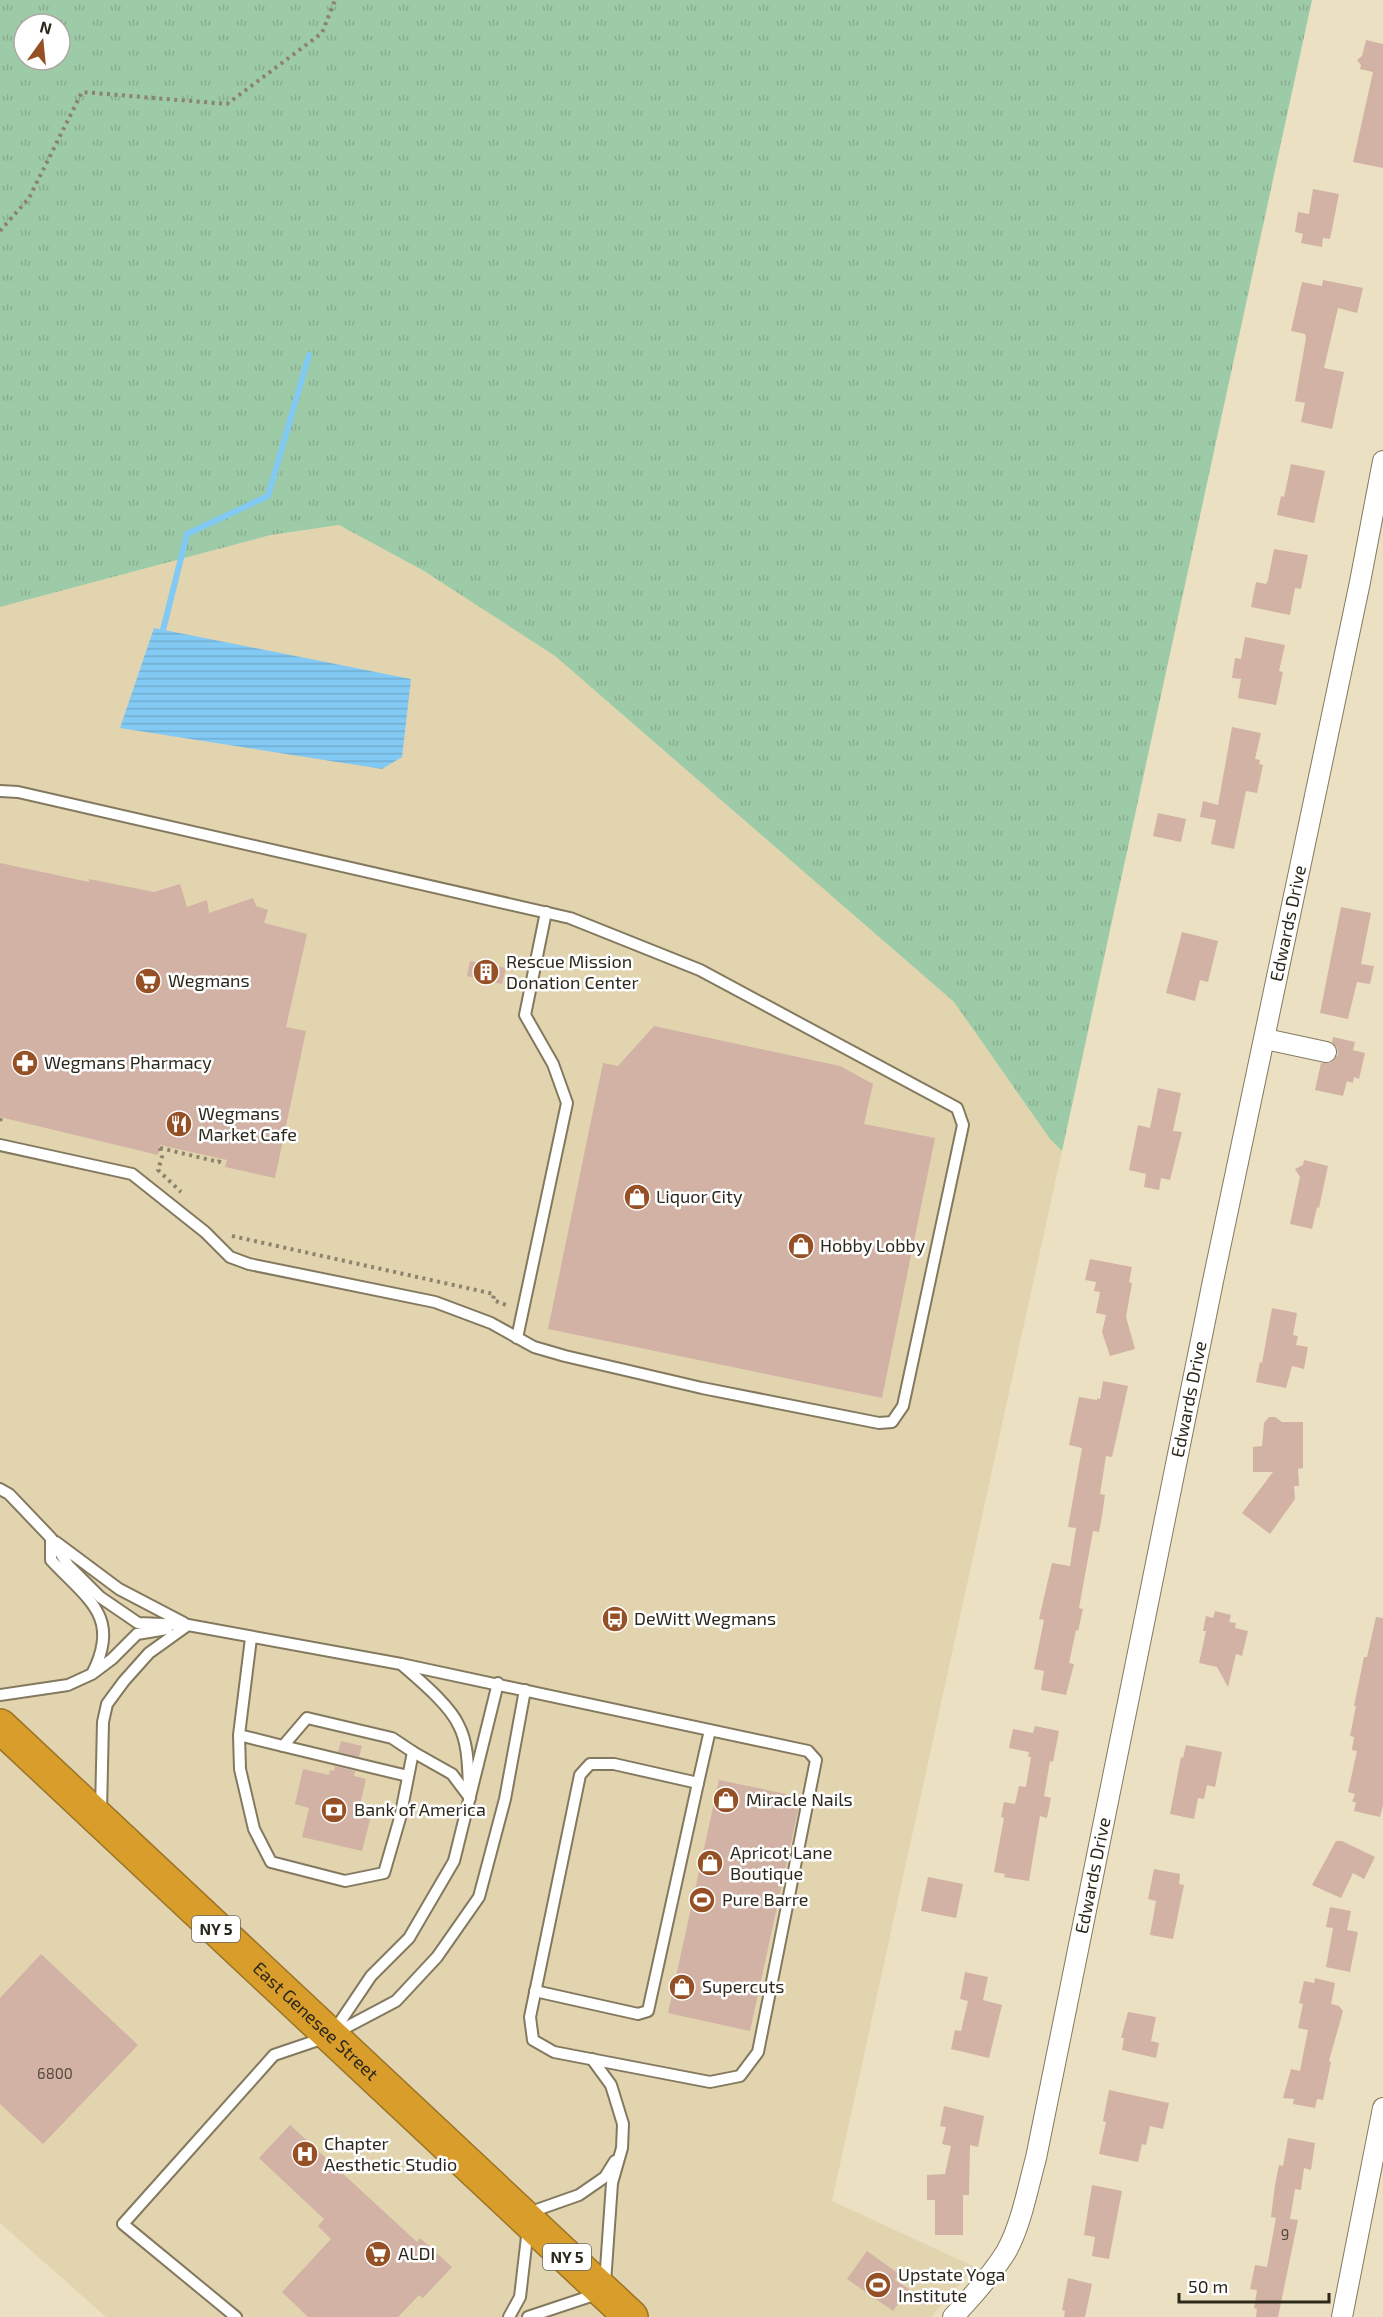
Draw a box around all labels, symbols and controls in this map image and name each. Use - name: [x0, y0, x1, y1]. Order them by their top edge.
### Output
- north arrow: [12, 12, 72, 72]
- text: N: [38, 16, 54, 38]
- street label: Edwards Drive: [1264, 863, 1310, 983]
- place label: Rescue Mission Donation Center: [506, 950, 639, 993]
- building icon: Rescue Mission Donation Center: [471, 957, 501, 987]
- supermarket icon: Wegmans: [133, 966, 163, 996]
- place label: Wegmans: [168, 969, 250, 991]
- pharmacy icon: Wegmans Pharmacy: [10, 1048, 40, 1078]
- place label: Wegmans Pharmacy: [44, 1051, 212, 1073]
- place label: Wegmans Market Cafe: [198, 1102, 297, 1145]
- restaurant icon: Wegmans Market Cafe: [164, 1109, 194, 1139]
- shop icon: Liquor City: [622, 1182, 652, 1212]
- place label: Liquor City: [656, 1185, 743, 1207]
- shop icon: Hobby Lobby: [786, 1231, 816, 1261]
- place label: Hobby Lobby: [820, 1234, 926, 1256]
- street label: Edwards Drive: [1166, 1339, 1211, 1459]
- bus stop icon: DeWitt Wegmans: [600, 1604, 630, 1634]
- place label: DeWitt Wegmans: [634, 1607, 776, 1629]
- shop icon: Miracle Nails: [711, 1785, 741, 1815]
- place label: Miracle Nails: [746, 1788, 853, 1810]
- bank icon: Bank of America: [319, 1795, 349, 1825]
- place label: Bank of America: [354, 1798, 486, 1820]
- street label: Edwards Drive: [1070, 1815, 1115, 1936]
- place label: Apricot Lane Boutique: [730, 1841, 832, 1884]
- shop icon: Apricot Lane Boutique: [695, 1848, 725, 1878]
- sports icon: Pure Barre: [687, 1885, 717, 1915]
- place label: Pure Barre: [722, 1888, 808, 1910]
- road number: NY 5: [192, 1916, 240, 1942]
- street label: East Genesee Street: [249, 1957, 383, 2085]
- shop icon: Supercuts: [667, 1972, 697, 2002]
- place label: Supercuts: [702, 1975, 785, 1997]
- house number: 6800: [37, 2064, 73, 2082]
- place label: Chapter Aesthetic Studio: [324, 2132, 457, 2175]
- hospital icon: Chapter Aesthetic Studio: [290, 2139, 320, 2169]
- house number: 9: [1281, 2225, 1289, 2243]
- supermarket icon: ALDI: [363, 2239, 393, 2269]
- place label: ALDI: [398, 2242, 435, 2264]
- road number: NY 5: [543, 2244, 591, 2270]
- place label: Upstate Yoga Institute: [898, 2263, 1005, 2306]
- scale bar: [1179, 2266, 1329, 2304]
- sports icon: Upstate Yoga Institute: [863, 2270, 893, 2300]
- text: 50 m: [1188, 2275, 1228, 2297]

